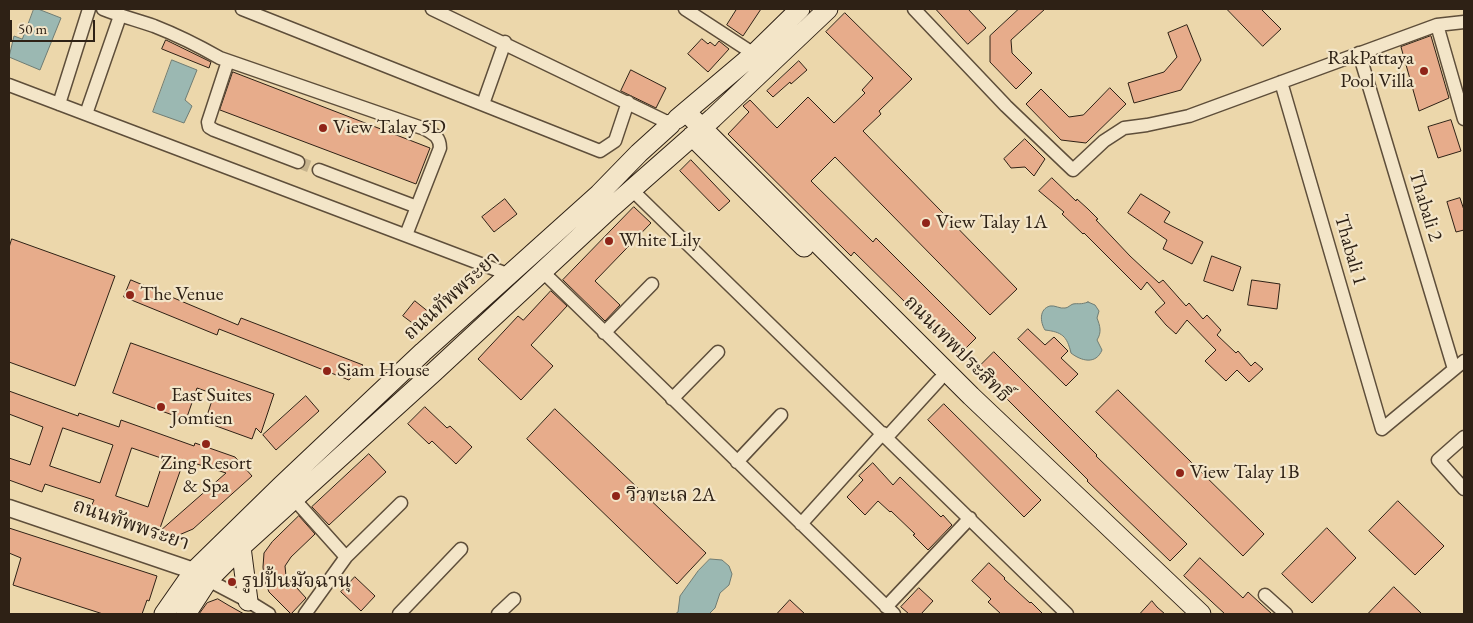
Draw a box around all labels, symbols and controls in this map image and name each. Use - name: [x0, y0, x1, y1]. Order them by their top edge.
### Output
- scale bar: [12, 10, 98, 42]
- text: 50 m: [18, 19, 47, 38]
- place label: RakPattaya Pool Villa: [1328, 47, 1414, 94]
- marker: RakPattaya Pool Villa: [1418, 65, 1430, 77]
- place label: View Talay 5D: [333, 116, 446, 140]
- marker: View Talay 5D: [317, 122, 329, 134]
- street label: Thabali 2: [1403, 168, 1447, 244]
- place label: View Talay 1A: [936, 211, 1047, 235]
- street label: Thabali 1: [1328, 212, 1372, 288]
- marker: View Talay 1A: [920, 217, 932, 229]
- place label: White Lily: [619, 229, 701, 253]
- marker: White Lily: [603, 235, 615, 247]
- street label: ถนนทัพพระยา: [399, 246, 505, 346]
- place label: The Venue: [140, 283, 224, 307]
- marker: The Venue: [124, 289, 136, 301]
- street label: ถนนเทพประสิทธิ์: [898, 290, 1016, 408]
- place label: Siam House: [337, 359, 430, 383]
- marker: Siam House: [321, 365, 333, 377]
- place label: East Suites Jomtien: [171, 384, 252, 431]
- marker: East Suites Jomtien: [155, 401, 167, 413]
- marker: Zing Resort & Spa: [200, 438, 212, 450]
- place label: Zing Resort & Spa: [160, 452, 252, 499]
- place label: View Talay 1B: [1190, 461, 1299, 485]
- marker: View Talay 1B: [1174, 467, 1186, 479]
- place label: วิวทะเล 2A: [626, 484, 716, 508]
- marker: วิวทะเล 2A: [610, 490, 622, 502]
- street label: ถนนทัพพระยา: [70, 494, 192, 556]
- place label: รูปปั้นมัจฉานุ: [242, 570, 351, 594]
- marker: รูปปั้นมัจฉานุ: [226, 576, 238, 588]

